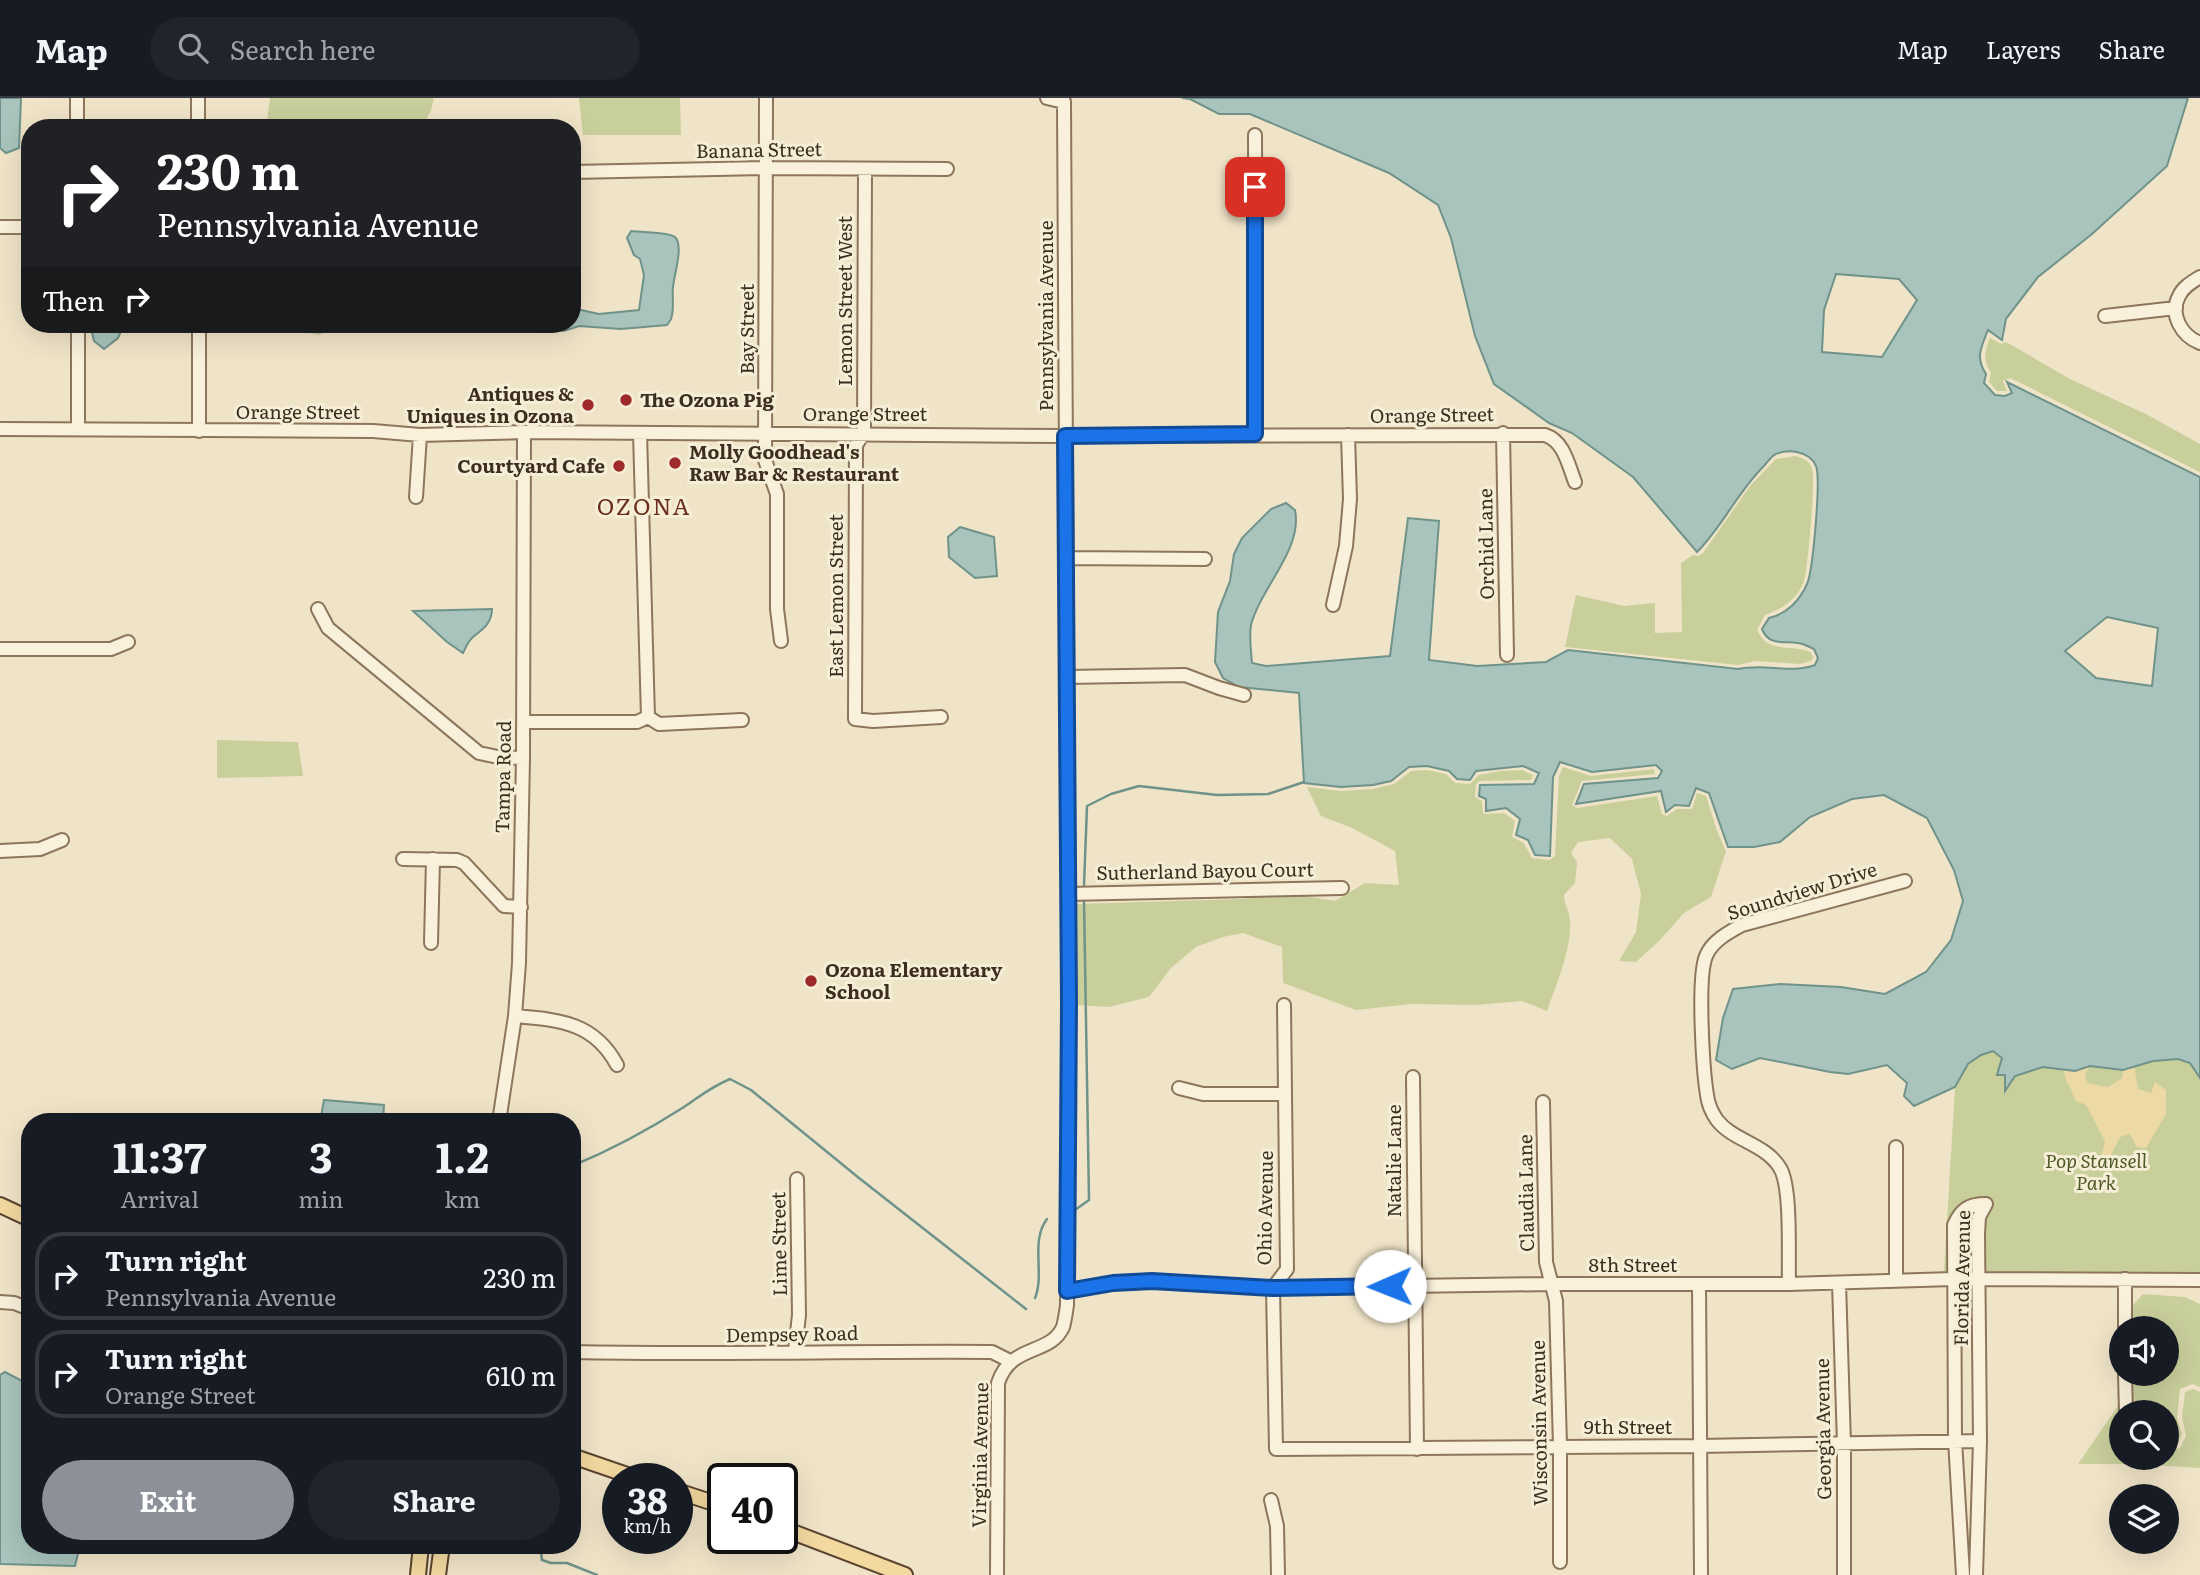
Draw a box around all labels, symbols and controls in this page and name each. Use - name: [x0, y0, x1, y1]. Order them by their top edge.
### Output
- search box: [150, 17, 640, 80]
- text: Map: [35, 24, 108, 73]
- icon: search: [174, 29, 212, 67]
- text: Search here: [230, 29, 376, 68]
- text: Map: [1897, 31, 1948, 66]
- text: Layers: [1986, 31, 2060, 66]
- text: Share: [2098, 31, 2165, 66]
- text: 230 m: [157, 132, 300, 205]
- street label: Banana Street: [696, 134, 823, 164]
- icon: right: [42, 147, 133, 238]
- pin: [1225, 157, 1285, 217]
- icon: arrive: [1236, 168, 1274, 206]
- text: Pennsylvania Avenue: [157, 199, 479, 247]
- street label: Lemon Street West: [830, 216, 858, 386]
- street label: Pennsylvania Avenue: [1031, 220, 1059, 412]
- text: Then: [42, 280, 104, 319]
- icon: right: [118, 280, 156, 318]
- street label: Bay Street: [732, 283, 760, 374]
- place label: Antiques & Uniques in Ozona: [406, 379, 574, 429]
- place label: The Ozona Pig: [640, 385, 774, 413]
- marker: The Ozona Pig: [618, 392, 634, 408]
- street label: Orange Street: [236, 397, 360, 425]
- marker: Antiques & Uniques in Ozona: [580, 397, 596, 413]
- street label: Orange Street: [803, 399, 927, 427]
- street label: Orange Street: [1370, 399, 1495, 429]
- place label: Molly Goodhead's Raw Bar & Restaurant: [689, 437, 900, 487]
- place label: Courtyard Cafe: [457, 451, 605, 479]
- marker: Molly Goodhead's Raw Bar & Restaurant: [667, 455, 683, 471]
- marker: Courtyard Cafe: [611, 458, 627, 474]
- district label: OZONA: [597, 488, 691, 522]
- street label: Orchid Lane: [1470, 488, 1500, 600]
- street label: East Lemon Street: [821, 514, 849, 678]
- street label: Tampa Road: [487, 720, 517, 834]
- street label: Sutherland Bayou Court: [1096, 854, 1314, 886]
- street label: Soundview Drive: [1723, 854, 1880, 926]
- place label: Ozona Elementary School: [825, 955, 1003, 1005]
- marker: Ozona Elementary School: [803, 973, 819, 989]
- street label: Natalie Lane: [1379, 1104, 1407, 1218]
- text: 11:37: [113, 1124, 207, 1186]
- text: 3: [309, 1124, 333, 1186]
- text: 1.2: [435, 1124, 489, 1186]
- street label: Claudia Lane: [1510, 1134, 1540, 1252]
- park label: Pop Stansell Park: [2045, 1146, 2148, 1196]
- street label: Ohio Avenue: [1249, 1150, 1279, 1266]
- text: Arrival: [120, 1181, 199, 1215]
- text: min: [298, 1181, 344, 1215]
- text: km: [444, 1181, 480, 1215]
- street label: Lime Street: [763, 1191, 793, 1297]
- street label: Florida Avenue: [1946, 1210, 1976, 1346]
- text: Turn right: [105, 1240, 247, 1279]
- position arrow: [1353, 1249, 1427, 1323]
- street label: 8th Street: [1589, 1250, 1678, 1278]
- icon: right: [46, 1257, 84, 1295]
- text: 230 m: [483, 1257, 556, 1296]
- text: Pennsylvania Avenue: [105, 1279, 336, 1313]
- map controls: [2109, 1316, 2179, 1554]
- button: sound: [2109, 1316, 2179, 1386]
- street label: Dempsey Road: [725, 1318, 859, 1348]
- text: Turn right: [105, 1338, 247, 1377]
- street label: Wisconsin Avenue: [1523, 1340, 1553, 1506]
- icon: right: [46, 1355, 84, 1393]
- text: 610 m: [486, 1355, 556, 1394]
- street label: Georgia Avenue: [1807, 1358, 1837, 1500]
- text: Orange Street: [105, 1377, 255, 1411]
- street label: Virginia Avenue: [964, 1382, 994, 1528]
- button: search: [2109, 1400, 2179, 1470]
- street label: 9th Street: [1584, 1412, 1672, 1440]
- button: Exit: [42, 1460, 294, 1540]
- button: Share: [308, 1460, 560, 1540]
- speed limit sign: 40: [707, 1463, 798, 1554]
- text: 38: [627, 1473, 668, 1525]
- button: layers: [2109, 1484, 2179, 1554]
- text: km/h: [624, 1512, 671, 1539]

